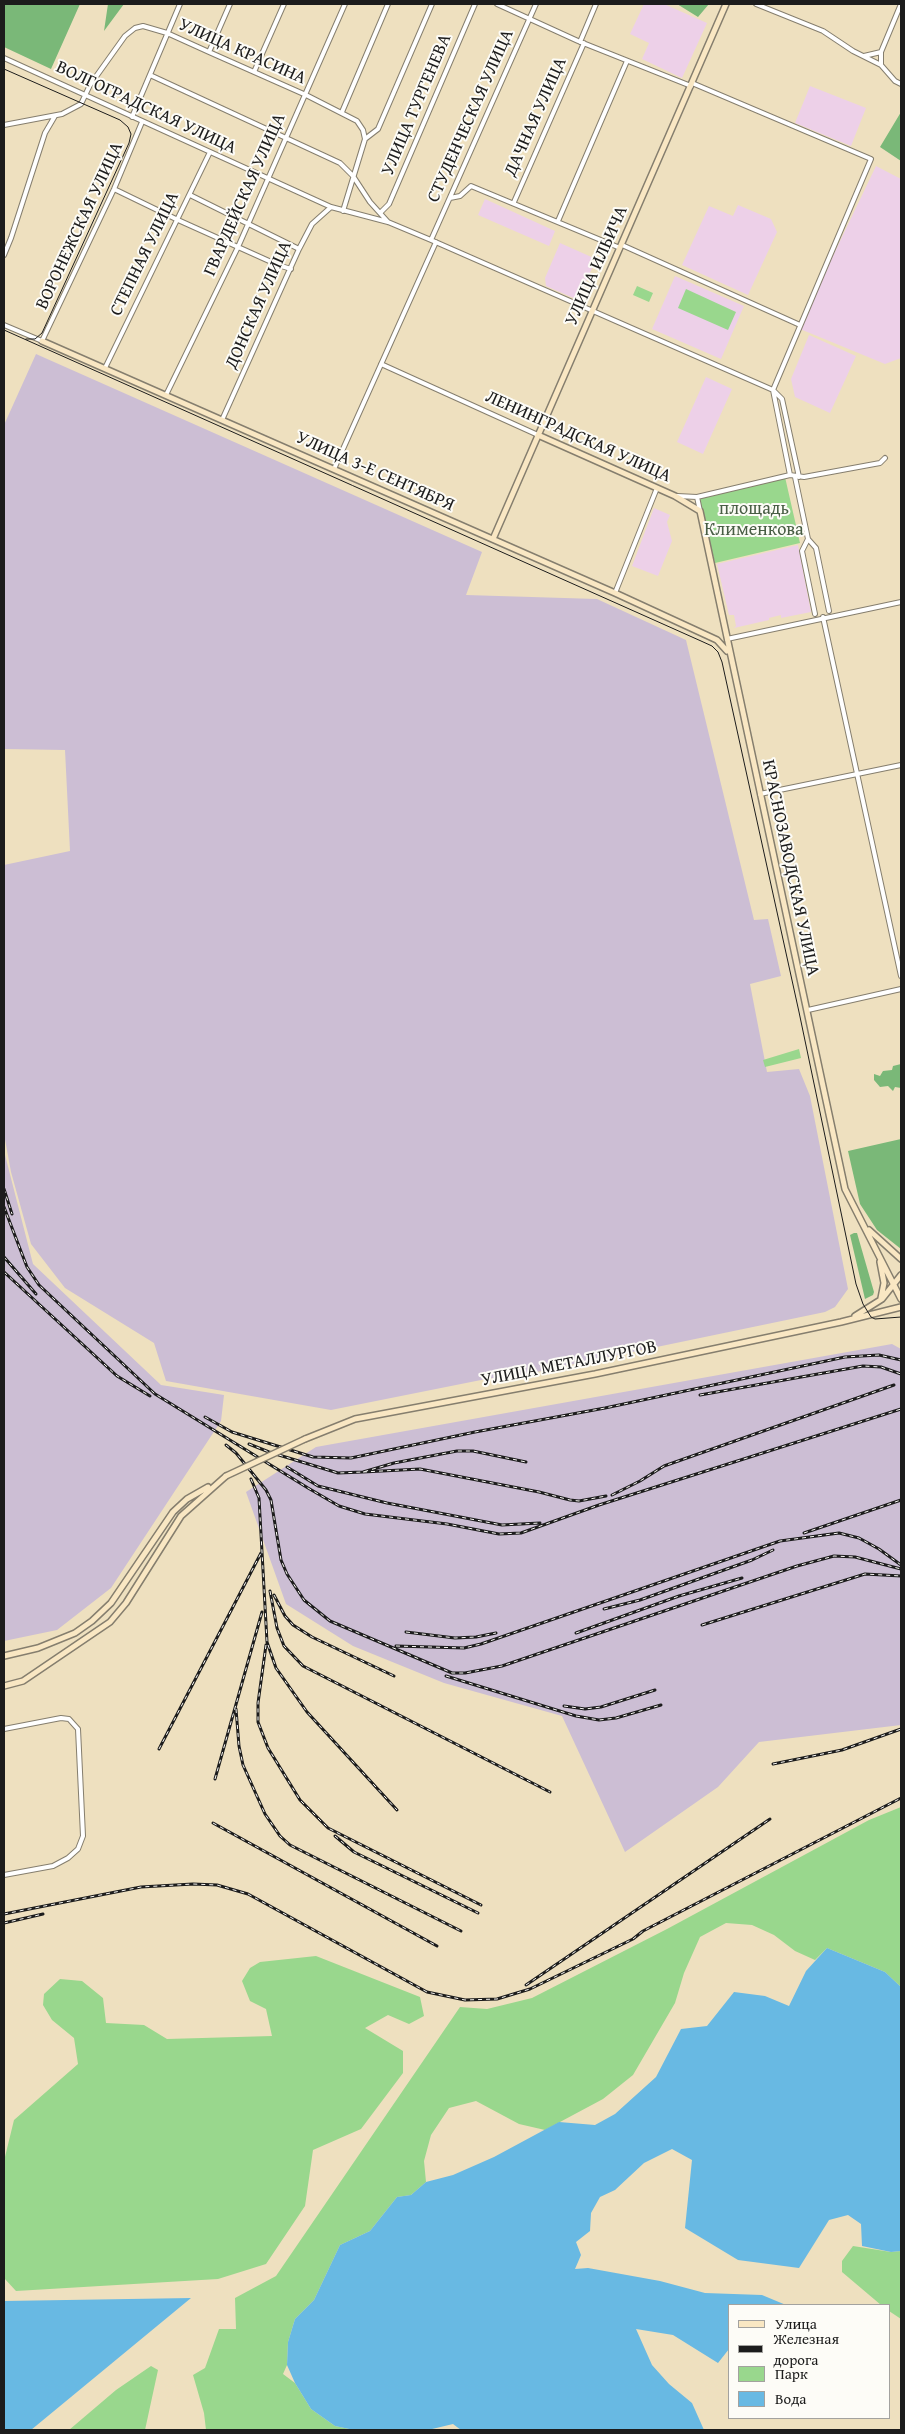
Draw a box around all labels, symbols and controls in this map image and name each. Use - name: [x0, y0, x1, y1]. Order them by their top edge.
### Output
- street label: УЛИЦА КРАСИНА: [175, 14, 309, 90]
- street label: СТУДЕНЧЕСКАЯ УЛИЦА: [423, 26, 519, 206]
- street label: УЛИЦА ТУРГЕНЕВА: [377, 31, 457, 179]
- street label: ДАЧНАЯ УЛИЦА: [500, 54, 572, 180]
- street label: ВОЛГОГРАДСКАЯ УЛИЦА: [52, 57, 240, 159]
- street label: ГВАРДЕЙСКАЯ УЛИЦА: [199, 110, 291, 280]
- street label: ВОРОНЕЖСКАЯ УЛИЦА: [32, 139, 128, 313]
- street label: СТЕПНАЯ УЛИЦА: [106, 189, 184, 319]
- street label: УЛИЦА ИЛЬИЧА: [561, 203, 633, 329]
- street label: ДОНСКАЯ УЛИЦА: [221, 238, 297, 372]
- street label: ЛЕНИНГРАДСКАЯ УЛИЦА: [482, 386, 674, 488]
- street label: УЛИЦА 3-Е СЕНТЯБРЯ: [293, 427, 457, 517]
- park label: площадь Клименкова: [704, 498, 804, 540]
- street label: КРАСНОЗАВОДСКАЯ УЛИЦА: [757, 758, 823, 978]
- street label: УЛИЦА МЕТАЛЛУРГОВ: [479, 1336, 659, 1392]
- legend: [728, 2304, 890, 2419]
- text: Улица: [775, 2313, 817, 2334]
- text: Железная дорога: [773, 2328, 839, 2370]
- text: Парк: [775, 2363, 808, 2384]
- text: Вода: [775, 2388, 806, 2409]

